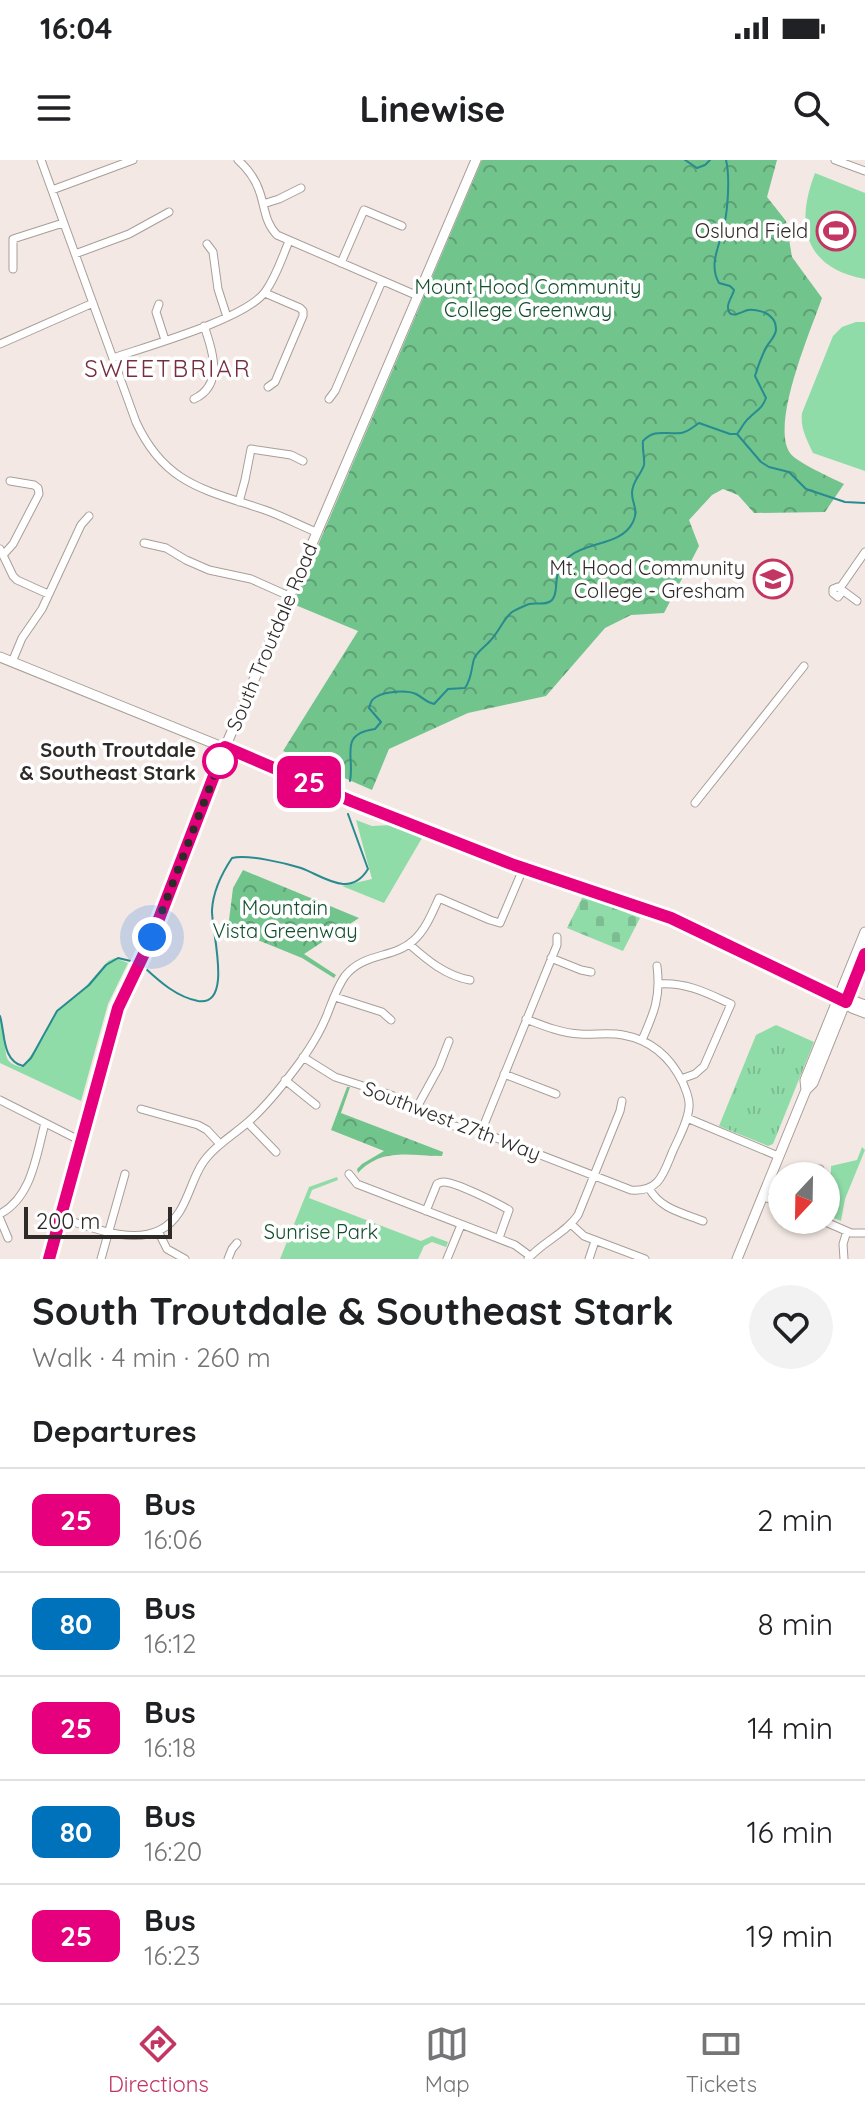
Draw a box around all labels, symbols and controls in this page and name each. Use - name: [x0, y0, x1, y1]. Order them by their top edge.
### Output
- text: 16:04: [40, 9, 113, 47]
- icon: menu: [32, 86, 76, 130]
- text: Linewise: [359, 86, 506, 131]
- icon: search: [789, 86, 833, 130]
- sports icon: Oslund Field: [815, 210, 857, 252]
- place label: Oslund Field: [695, 218, 808, 243]
- park label: Mount Hood Community College Greenway: [415, 274, 641, 322]
- district label: SWEETBRIAR: [84, 353, 252, 383]
- street label: South Troutdale Road: [221, 539, 322, 734]
- place label: Mt. Hood Community College - Gresham: [549, 555, 745, 603]
- school or university icon: Mt. Hood Community College - Gresham: [752, 558, 794, 600]
- place label: South Troutdale & Southeast Stark: [20, 737, 196, 785]
- marker: South Troutdale & Southeast Stark: [203, 744, 237, 778]
- line badge: 25: [273, 756, 345, 808]
- text: 25: [293, 764, 325, 799]
- park label: Mountain Vista Greenway: [212, 895, 358, 943]
- your location: [132, 917, 172, 957]
- street label: Southwest 27th Way: [360, 1075, 544, 1166]
- north arrow: [768, 1162, 840, 1234]
- map controls: [768, 1162, 840, 1234]
- scale bar: [24, 1203, 172, 1239]
- text: 200 m: [36, 1207, 100, 1235]
- park label: Sunrise Park: [264, 1219, 378, 1244]
- button: heart: [749, 1285, 833, 1369]
- text: South Troutdale & Southeast Stark: [32, 1287, 674, 1335]
- text: Walk · 4 min · 260 m: [32, 1341, 271, 1374]
- text: Departures: [32, 1412, 197, 1450]
- text: Bus: [144, 1485, 196, 1523]
- text: 2 min: [757, 1501, 833, 1539]
- text: 25: [60, 1502, 92, 1537]
- text: 16:06: [144, 1523, 202, 1556]
- text: Bus: [144, 1589, 196, 1627]
- text: 8 min: [757, 1605, 833, 1643]
- text: 80: [60, 1606, 92, 1641]
- text: 16:12: [144, 1627, 197, 1660]
- text: Bus: [144, 1693, 196, 1731]
- text: 14 min: [747, 1709, 833, 1747]
- text: 25: [60, 1710, 92, 1745]
- text: 16:18: [144, 1731, 196, 1764]
- text: Bus: [144, 1797, 196, 1835]
- text: 16 min: [746, 1813, 833, 1851]
- text: 80: [60, 1814, 92, 1849]
- text: 16:20: [144, 1835, 202, 1868]
- text: Bus: [144, 1901, 196, 1939]
- text: 19 min: [746, 1917, 833, 1955]
- text: 25: [60, 1918, 92, 1953]
- text: 16:23: [144, 1939, 201, 1972]
- tab: Directions: [108, 2022, 209, 2098]
- tab: Map: [425, 2022, 470, 2098]
- tab: Tickets: [686, 2022, 757, 2098]

